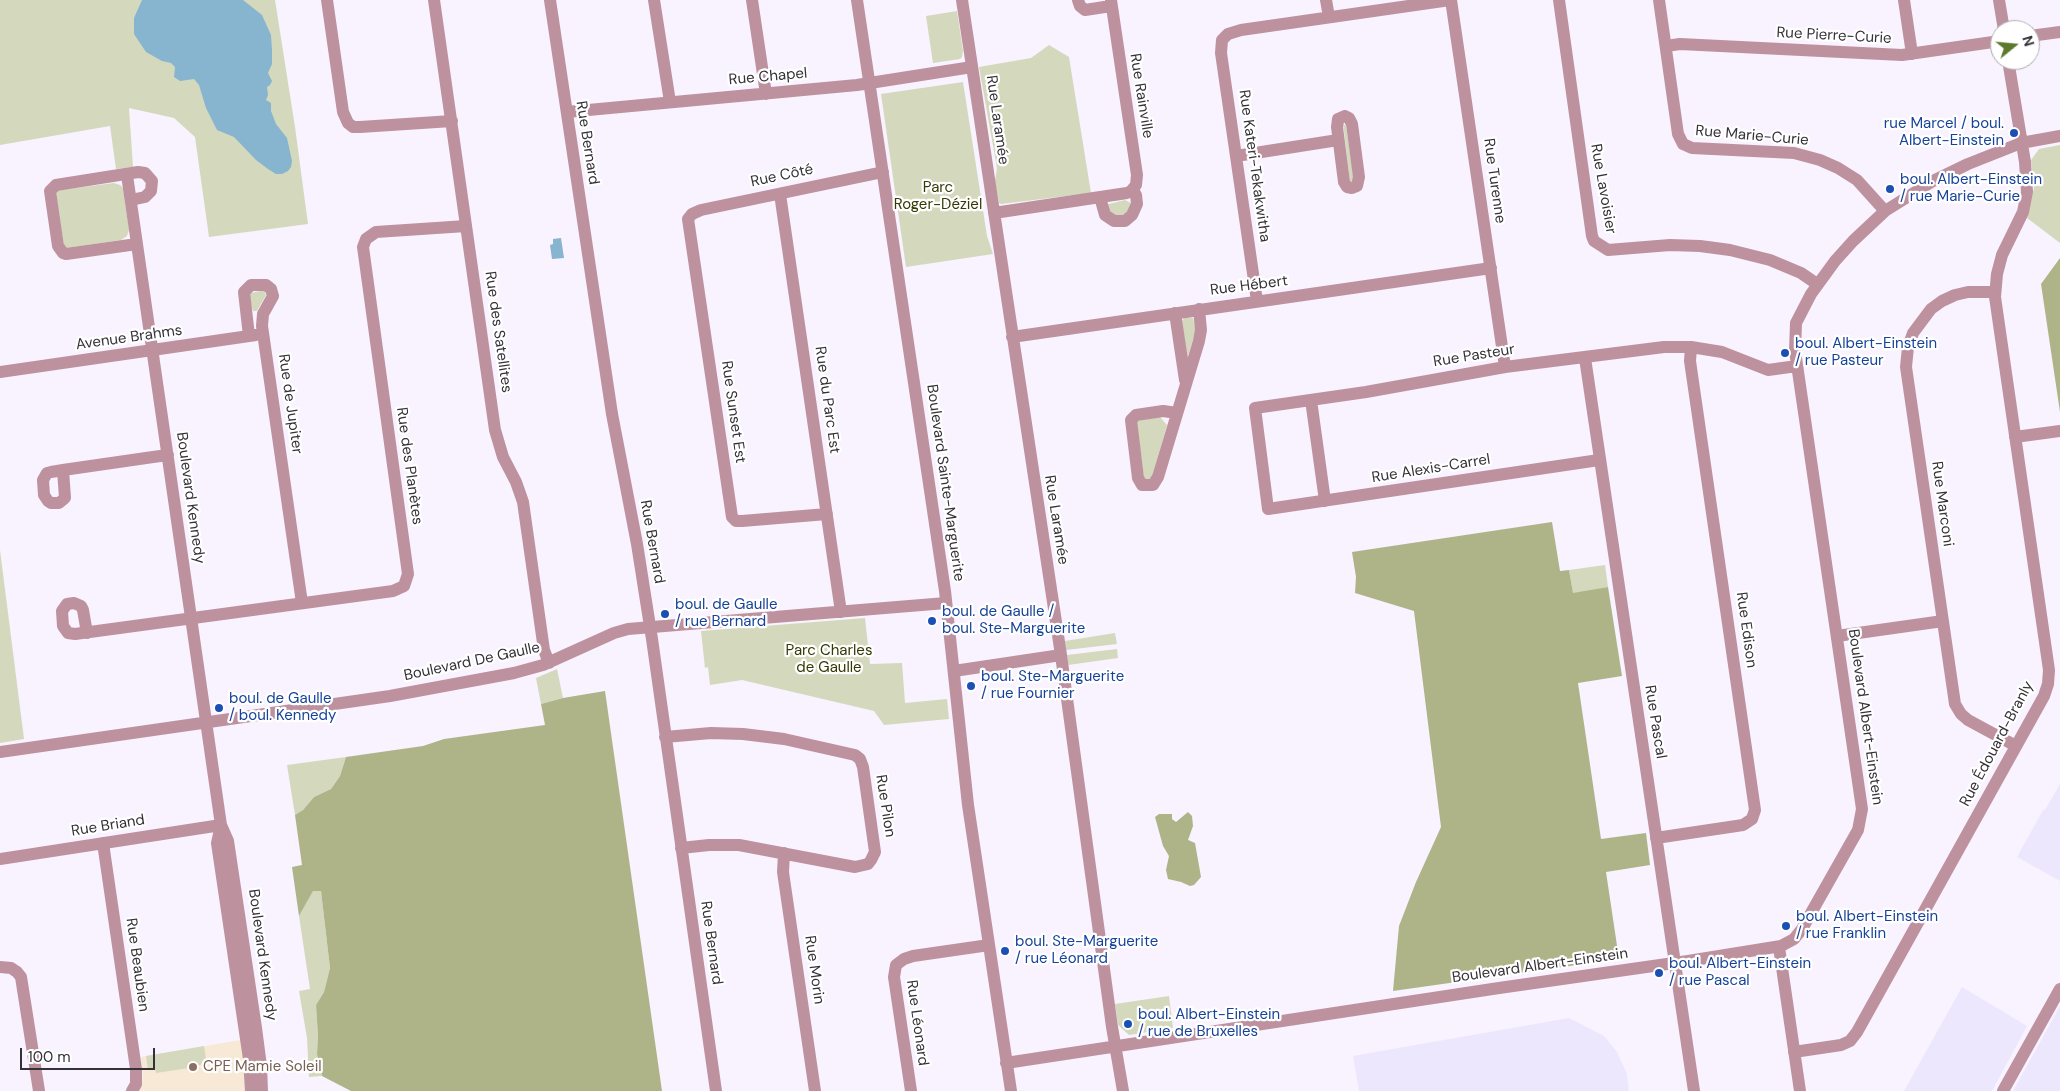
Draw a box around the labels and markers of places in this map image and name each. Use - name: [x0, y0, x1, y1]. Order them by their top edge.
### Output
- place label: rue Marcel / boul. Albert-Einstein: [1884, 115, 2004, 150]
- marker: rue Marcel / boul. Albert-Einstein: [2008, 127, 2020, 139]
- place label: boul. Albert-Einstein / rue Marie-Curie: [1900, 171, 2042, 206]
- marker: boul. Albert-Einstein / rue Marie-Curie: [1884, 183, 1896, 195]
- place label: boul. Albert-Einstein / rue Pasteur: [1795, 335, 1937, 370]
- marker: boul. Albert-Einstein / rue Pasteur: [1779, 347, 1791, 359]
- place label: boul. de Gaulle / rue Bernard: [675, 596, 777, 631]
- place label: boul. de Gaulle / boul. Ste-Marguerite: [942, 603, 1085, 638]
- marker: boul. de Gaulle / rue Bernard: [659, 608, 671, 620]
- marker: boul. de Gaulle / boul. Ste-Marguerite: [926, 615, 938, 627]
- place label: boul. Ste-Marguerite / rue Fournier: [981, 668, 1124, 703]
- marker: boul. Ste-Marguerite / rue Fournier: [965, 680, 977, 692]
- place label: boul. de Gaulle / boul. Kennedy: [229, 690, 336, 725]
- marker: boul. de Gaulle / boul. Kennedy: [213, 702, 225, 714]
- place label: boul. Albert-Einstein / rue Franklin: [1796, 908, 1938, 943]
- marker: boul. Albert-Einstein / rue Franklin: [1780, 920, 1792, 932]
- place label: boul. Ste-Marguerite / rue Léonard: [1015, 933, 1158, 968]
- marker: boul. Ste-Marguerite / rue Léonard: [999, 945, 1011, 957]
- place label: boul. Albert-Einstein / rue Pascal: [1669, 955, 1811, 990]
- marker: boul. Albert-Einstein / rue Pascal: [1653, 967, 1665, 979]
- place label: boul. Albert-Einstein / rue de Bruxelles: [1138, 1006, 1280, 1041]
- marker: boul. Albert-Einstein / rue de Bruxelles: [1122, 1018, 1134, 1030]
- place label: CPE Mamie Soleil: [203, 1058, 322, 1076]
- marker: CPE Mamie Soleil: [187, 1061, 199, 1073]

